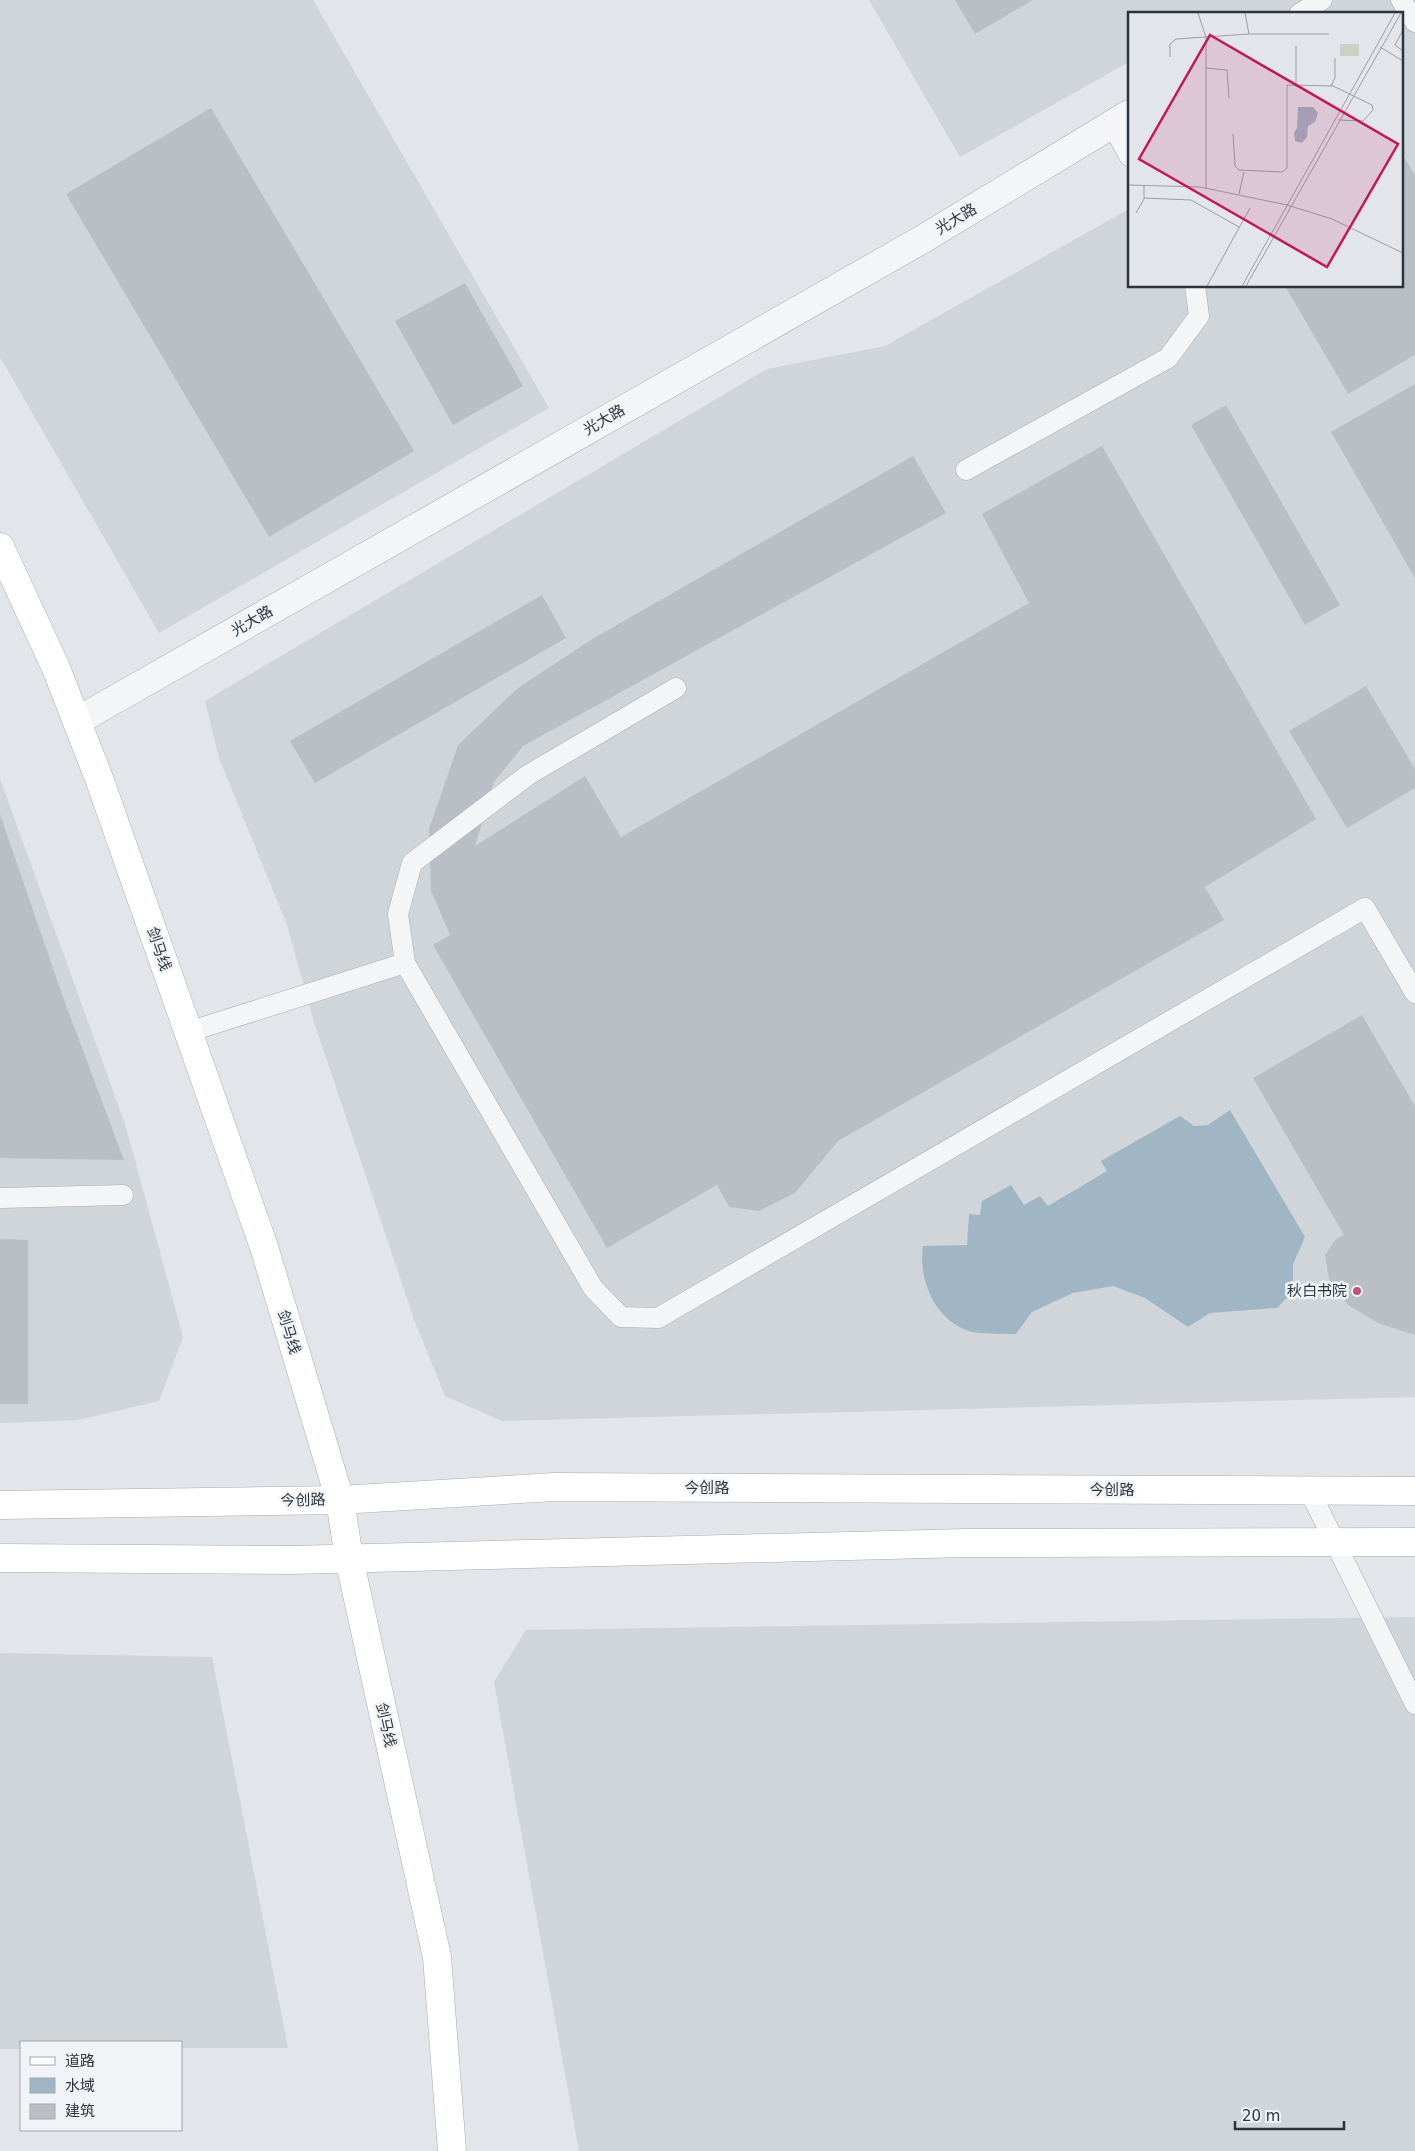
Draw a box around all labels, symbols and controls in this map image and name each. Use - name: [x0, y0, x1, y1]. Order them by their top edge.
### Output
- inset map: [1128, 12, 1402, 288]
- street label: 光大路: [932, 200, 980, 238]
- street label: 光大路: [580, 401, 628, 439]
- street label: 光大路: [228, 602, 276, 640]
- street label: 剑马线: [143, 925, 175, 973]
- place label: 秋白书院: [1287, 1282, 1347, 1300]
- marker: 秋白书院: [1351, 1285, 1363, 1297]
- street label: 剑马线: [274, 1308, 304, 1356]
- street label: 今创路: [684, 1479, 730, 1497]
- street label: 今创路: [1089, 1481, 1135, 1499]
- street label: 今创路: [280, 1491, 326, 1509]
- street label: 剑马线: [372, 1701, 400, 1749]
- legend: [20, 2041, 182, 2131]
- text: 道路: [65, 2052, 95, 2070]
- text: 水域: [65, 2077, 95, 2095]
- scale bar: [1235, 2098, 1344, 2130]
- text: 建筑: [65, 2102, 95, 2120]
- text: 20 m: [1242, 2107, 1280, 2125]

